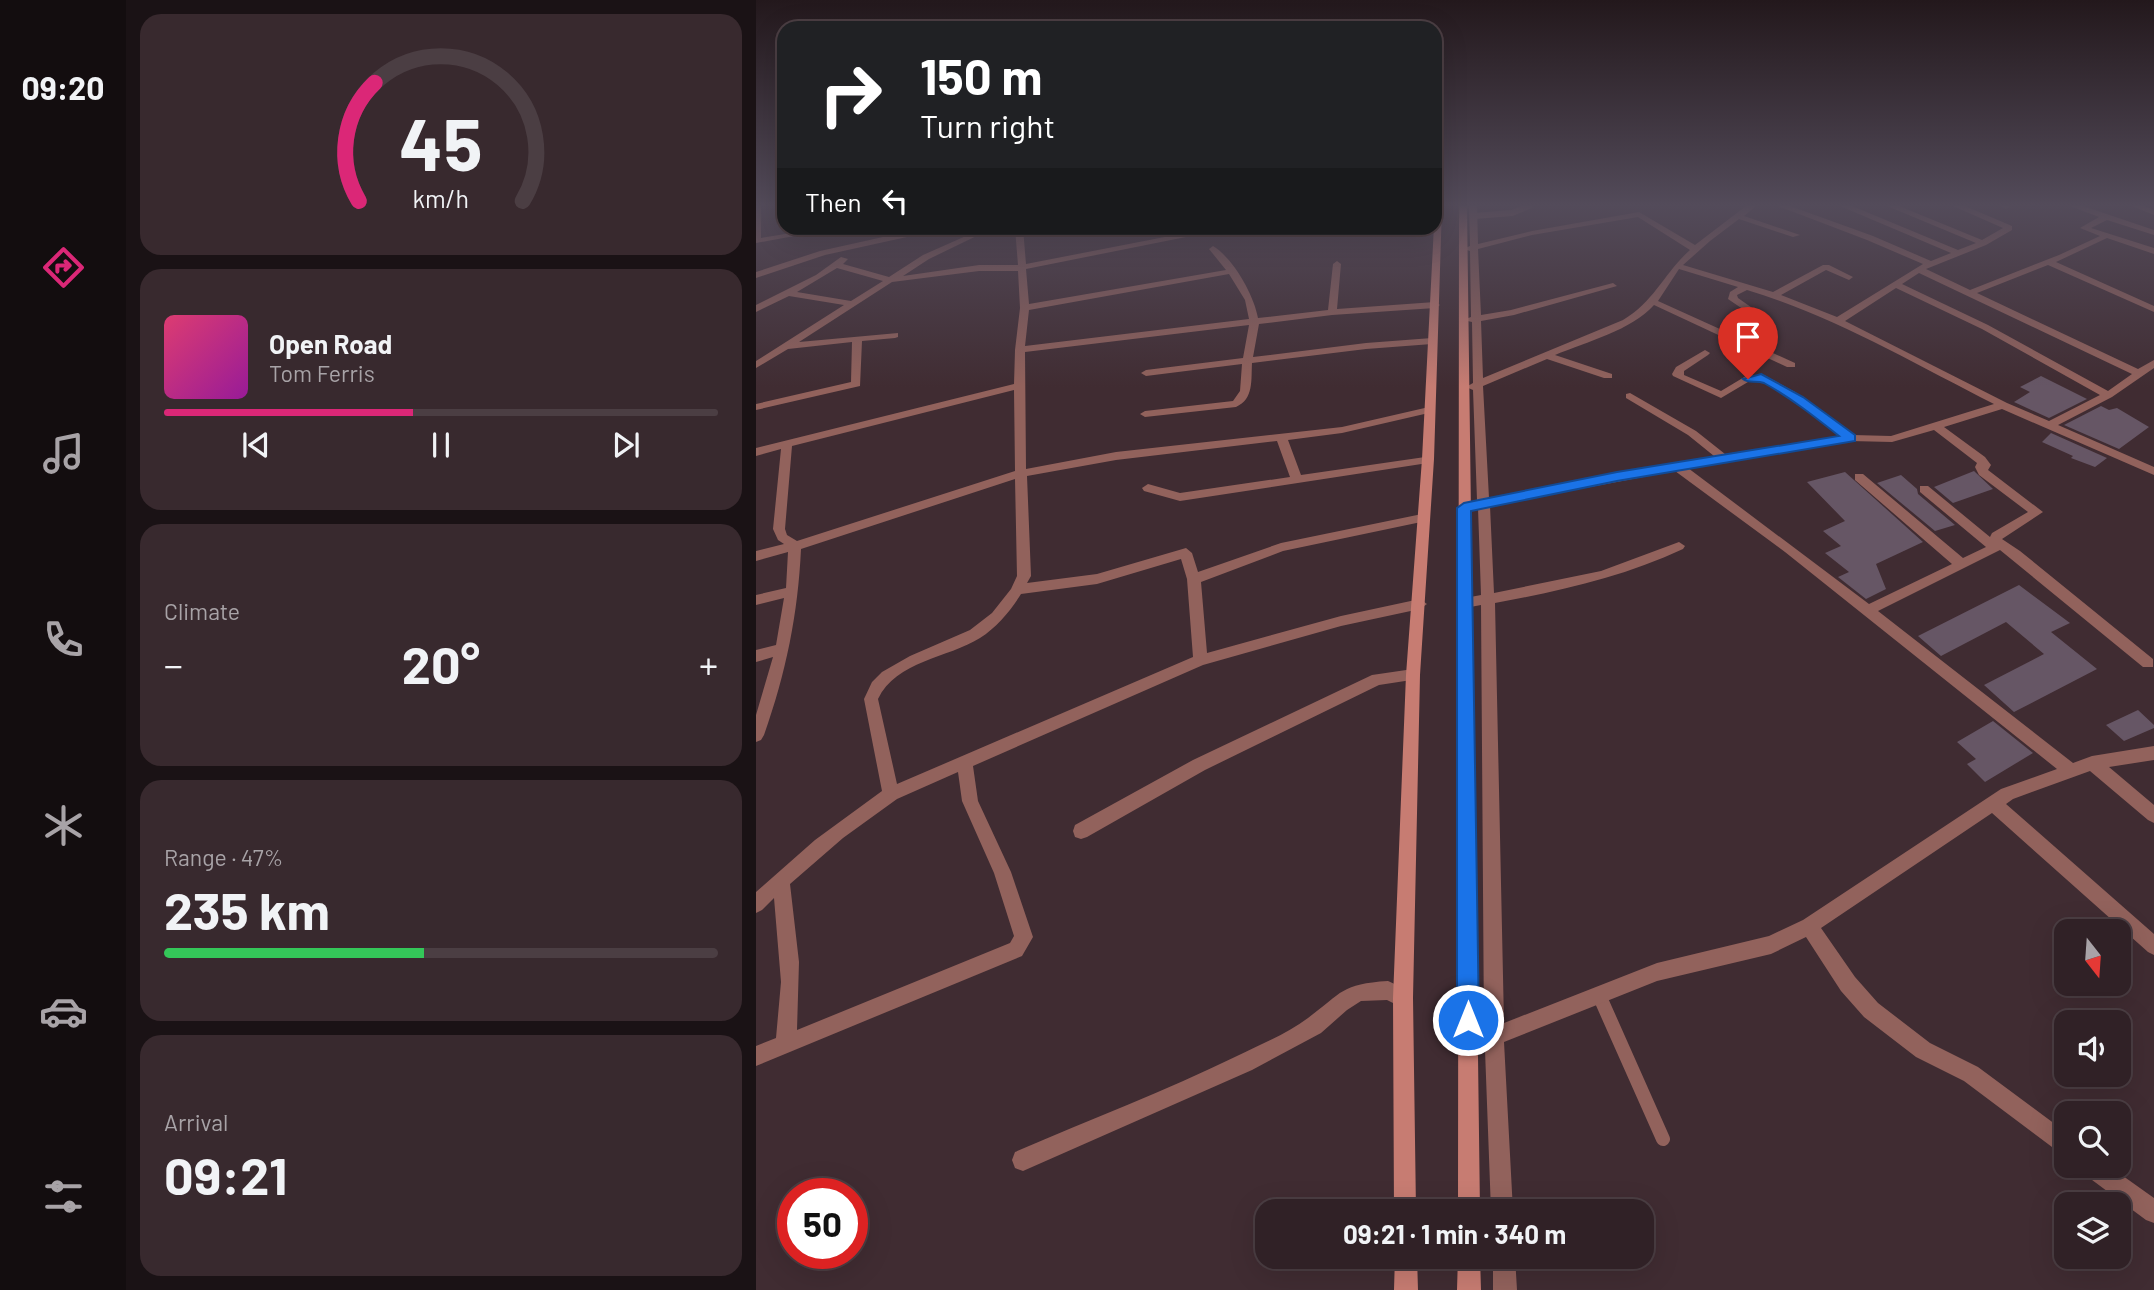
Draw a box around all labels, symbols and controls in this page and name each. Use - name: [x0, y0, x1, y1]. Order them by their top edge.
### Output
- text: 150 m: [920, 46, 1042, 105]
- icon: right: [805, 49, 896, 140]
- text: 09:20: [21, 68, 105, 106]
- text: 45: [399, 98, 483, 186]
- text: Turn right: [920, 106, 1055, 144]
- text: km/h: [413, 182, 469, 212]
- icon: left: [876, 182, 914, 220]
- text: Then: [805, 186, 862, 217]
- icon: directions: [39, 243, 88, 292]
- pin: [1718, 307, 1778, 379]
- icon: arrive: [1729, 318, 1767, 356]
- text: Open Road: [269, 328, 392, 359]
- text: Tom Ferris: [269, 359, 375, 387]
- icon: previous: [237, 426, 275, 464]
- icon: pause: [422, 426, 460, 464]
- icon: next: [607, 426, 645, 464]
- icon: music: [39, 429, 88, 478]
- text: Climate: [164, 597, 240, 625]
- icon: phone: [39, 615, 88, 664]
- text: 20°: [402, 632, 480, 694]
- text: −: [164, 641, 183, 687]
- text: +: [699, 641, 718, 687]
- icon: climate: [39, 801, 88, 850]
- text: Range · 47%: [164, 843, 283, 871]
- text: 235 km: [164, 878, 330, 940]
- north arrow: [2054, 919, 2132, 996]
- map controls: [2054, 919, 2131, 1269]
- position arrow: [1431, 983, 1505, 1057]
- icon: car: [39, 987, 88, 1036]
- button: sound: [2054, 1010, 2131, 1087]
- button: search: [2054, 1101, 2131, 1178]
- text: Arrival: [164, 1108, 228, 1136]
- text: 09:21: [164, 1143, 287, 1205]
- icon: filters: [39, 1172, 88, 1221]
- speed limit sign: 50: [777, 1178, 868, 1269]
- button: layers: [2054, 1192, 2131, 1269]
- text: 09:21 · 1 min · 340 m: [1343, 1218, 1566, 1249]

